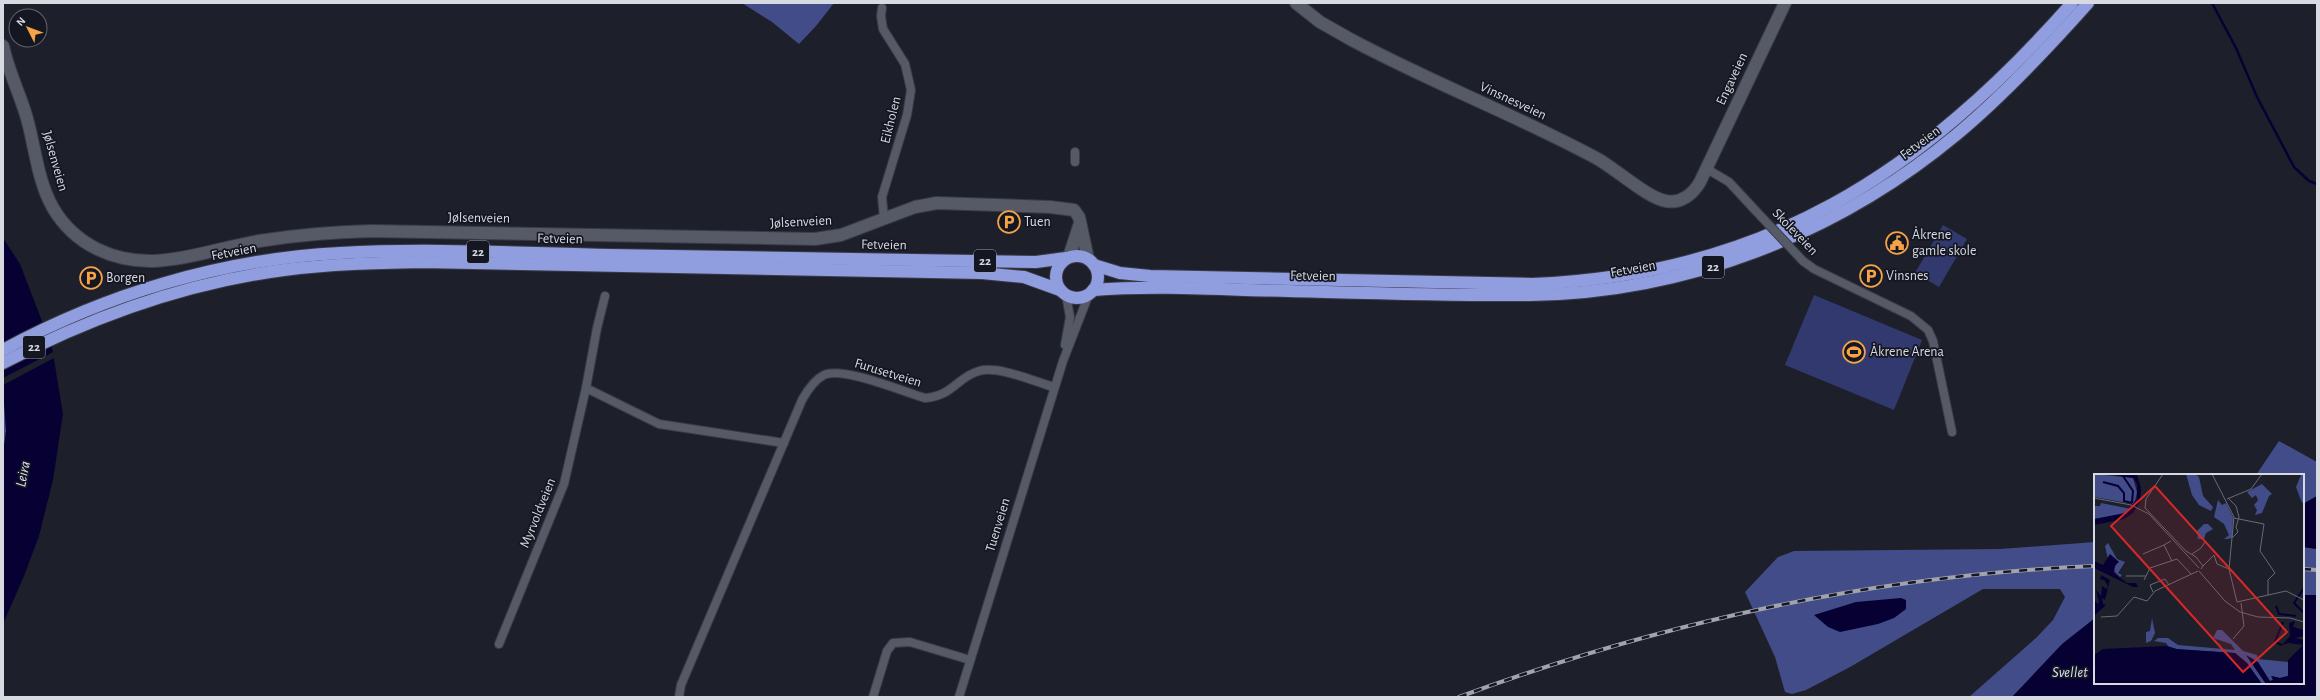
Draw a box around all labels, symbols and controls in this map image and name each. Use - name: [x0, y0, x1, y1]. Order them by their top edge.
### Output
- north arrow: [8, 8, 48, 48]
- text: N: [14, 15, 28, 28]
- street label: Engaveien: [1714, 51, 1750, 107]
- street label: Vinsnesveien: [1478, 79, 1548, 123]
- street label: Eikholen: [878, 95, 904, 145]
- street label: Fetveien: [1898, 124, 1942, 162]
- street label: Jølsenveien: [40, 129, 70, 193]
- street label: Skoleveien: [1770, 206, 1820, 258]
- parking icon: Tuen: [996, 209, 1022, 235]
- street label: Jølsenveien: [448, 210, 510, 226]
- street label: Jølsenveien: [770, 213, 832, 231]
- place label: Tuen: [1024, 215, 1051, 229]
- place label: Åkrene gamle skole: [1912, 226, 1977, 258]
- public building icon: Åkrene gamle skole: [1884, 230, 1910, 256]
- street label: Fetveien: [537, 232, 583, 246]
- street label: Fetveien: [861, 238, 907, 252]
- street label: Fetveien: [210, 241, 258, 263]
- road number: 22: [467, 241, 489, 263]
- road number: 22: [974, 250, 996, 272]
- road number: 22: [1702, 256, 1724, 278]
- street label: Fetveien: [1609, 258, 1657, 280]
- parking icon: Vinsnes: [1858, 263, 1884, 289]
- parking icon: Borgen: [78, 265, 104, 291]
- street label: Fetveien: [1290, 269, 1336, 283]
- place label: Vinsnes: [1886, 269, 1929, 283]
- place label: Borgen: [106, 271, 145, 285]
- road number: 22: [23, 336, 45, 358]
- sports icon: Åkrene Arena: [1841, 339, 1867, 365]
- place label: Åkrene Arena: [1870, 343, 1945, 359]
- street label: Furusetveien: [853, 356, 923, 390]
- water label: Leira: [13, 460, 33, 488]
- inset map: [2094, 474, 2304, 684]
- street label: Myrvoldveien: [518, 476, 558, 550]
- street label: Tuenveien: [983, 496, 1013, 554]
- water label: Svellet: [2052, 665, 2088, 680]

